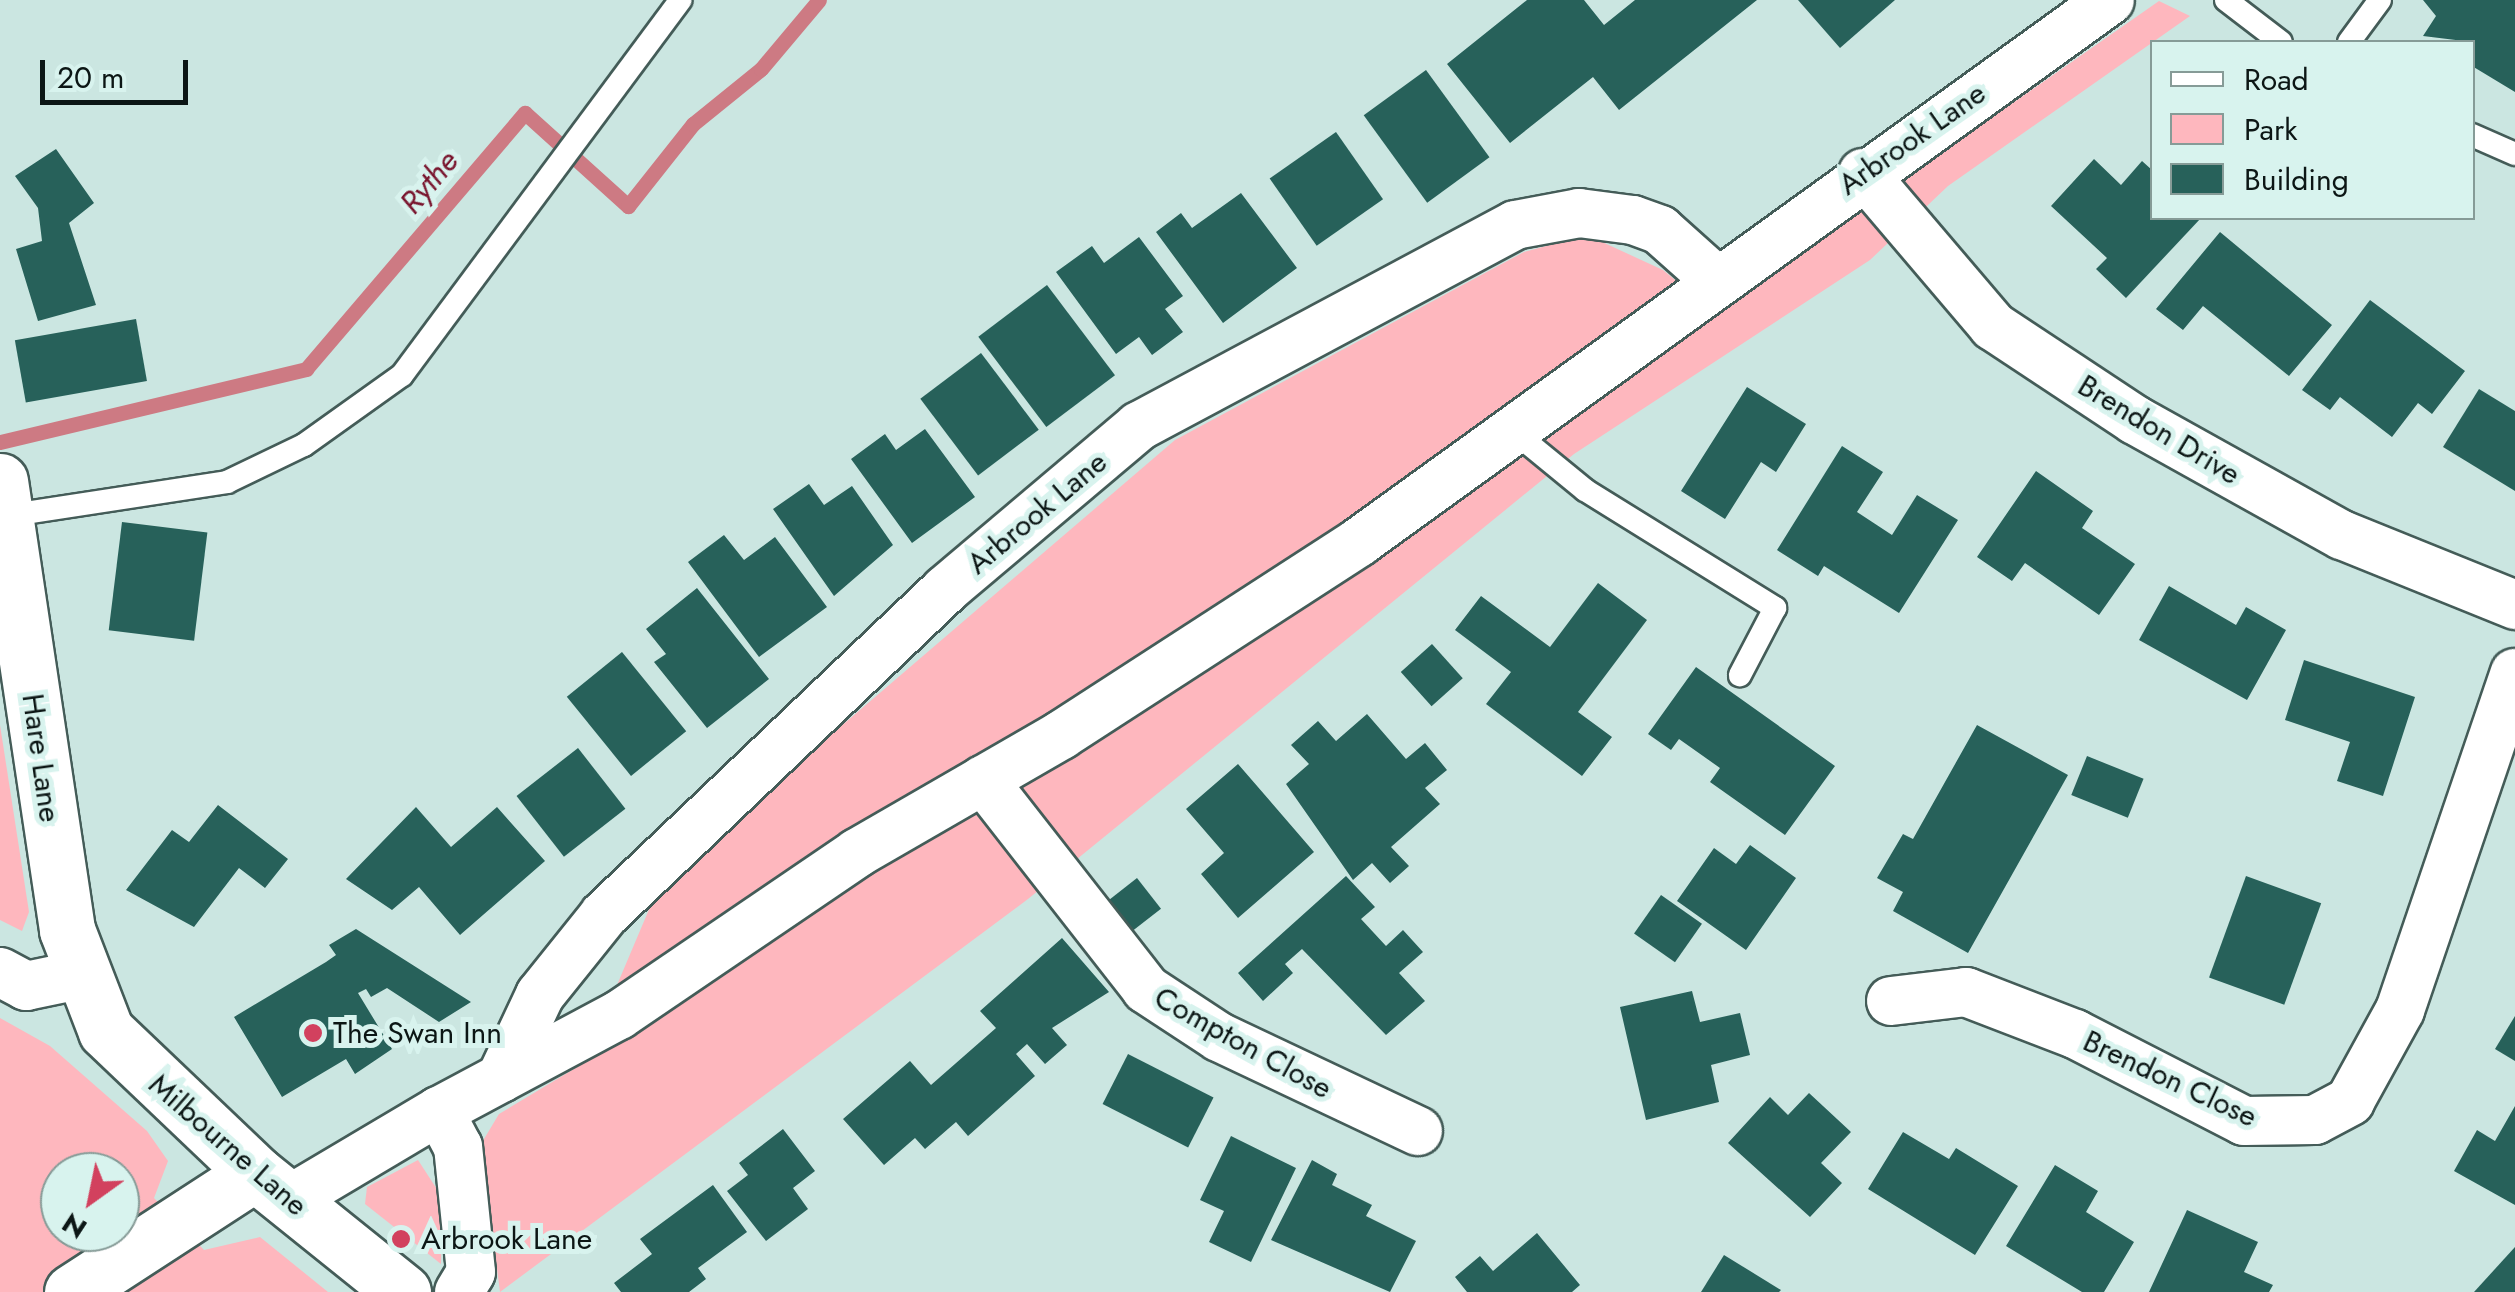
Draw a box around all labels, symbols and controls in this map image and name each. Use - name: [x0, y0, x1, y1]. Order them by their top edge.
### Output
- scale bar: [45, 40, 192, 102]
- legend: [2150, 40, 2475, 220]
- text: 20 m: [57, 56, 124, 99]
- text: Road: [2244, 58, 2309, 101]
- street label: Arbrook Lane: [1832, 75, 1992, 203]
- text: Park: [2244, 108, 2297, 151]
- water label: Rythe: [392, 143, 466, 221]
- text: Building: [2244, 158, 2349, 201]
- street label: Brendon Drive: [2071, 368, 2247, 492]
- street label: Arbrook Lane: [960, 444, 1114, 582]
- street label: Hare Lane: [14, 691, 68, 825]
- street label: Compton Close: [1148, 979, 1338, 1107]
- place label: The Swan Inn: [333, 1015, 502, 1051]
- marker: The Swan Inn: [302, 1022, 324, 1044]
- street label: Brendon Close: [2077, 1023, 2263, 1135]
- street label: Milbourne Lane: [142, 1067, 314, 1223]
- north arrow: [40, 1152, 140, 1252]
- text: N: [54, 1203, 95, 1249]
- place label: Arbrook Lane: [421, 1221, 592, 1257]
- marker: Arbrook Lane: [390, 1228, 412, 1250]

